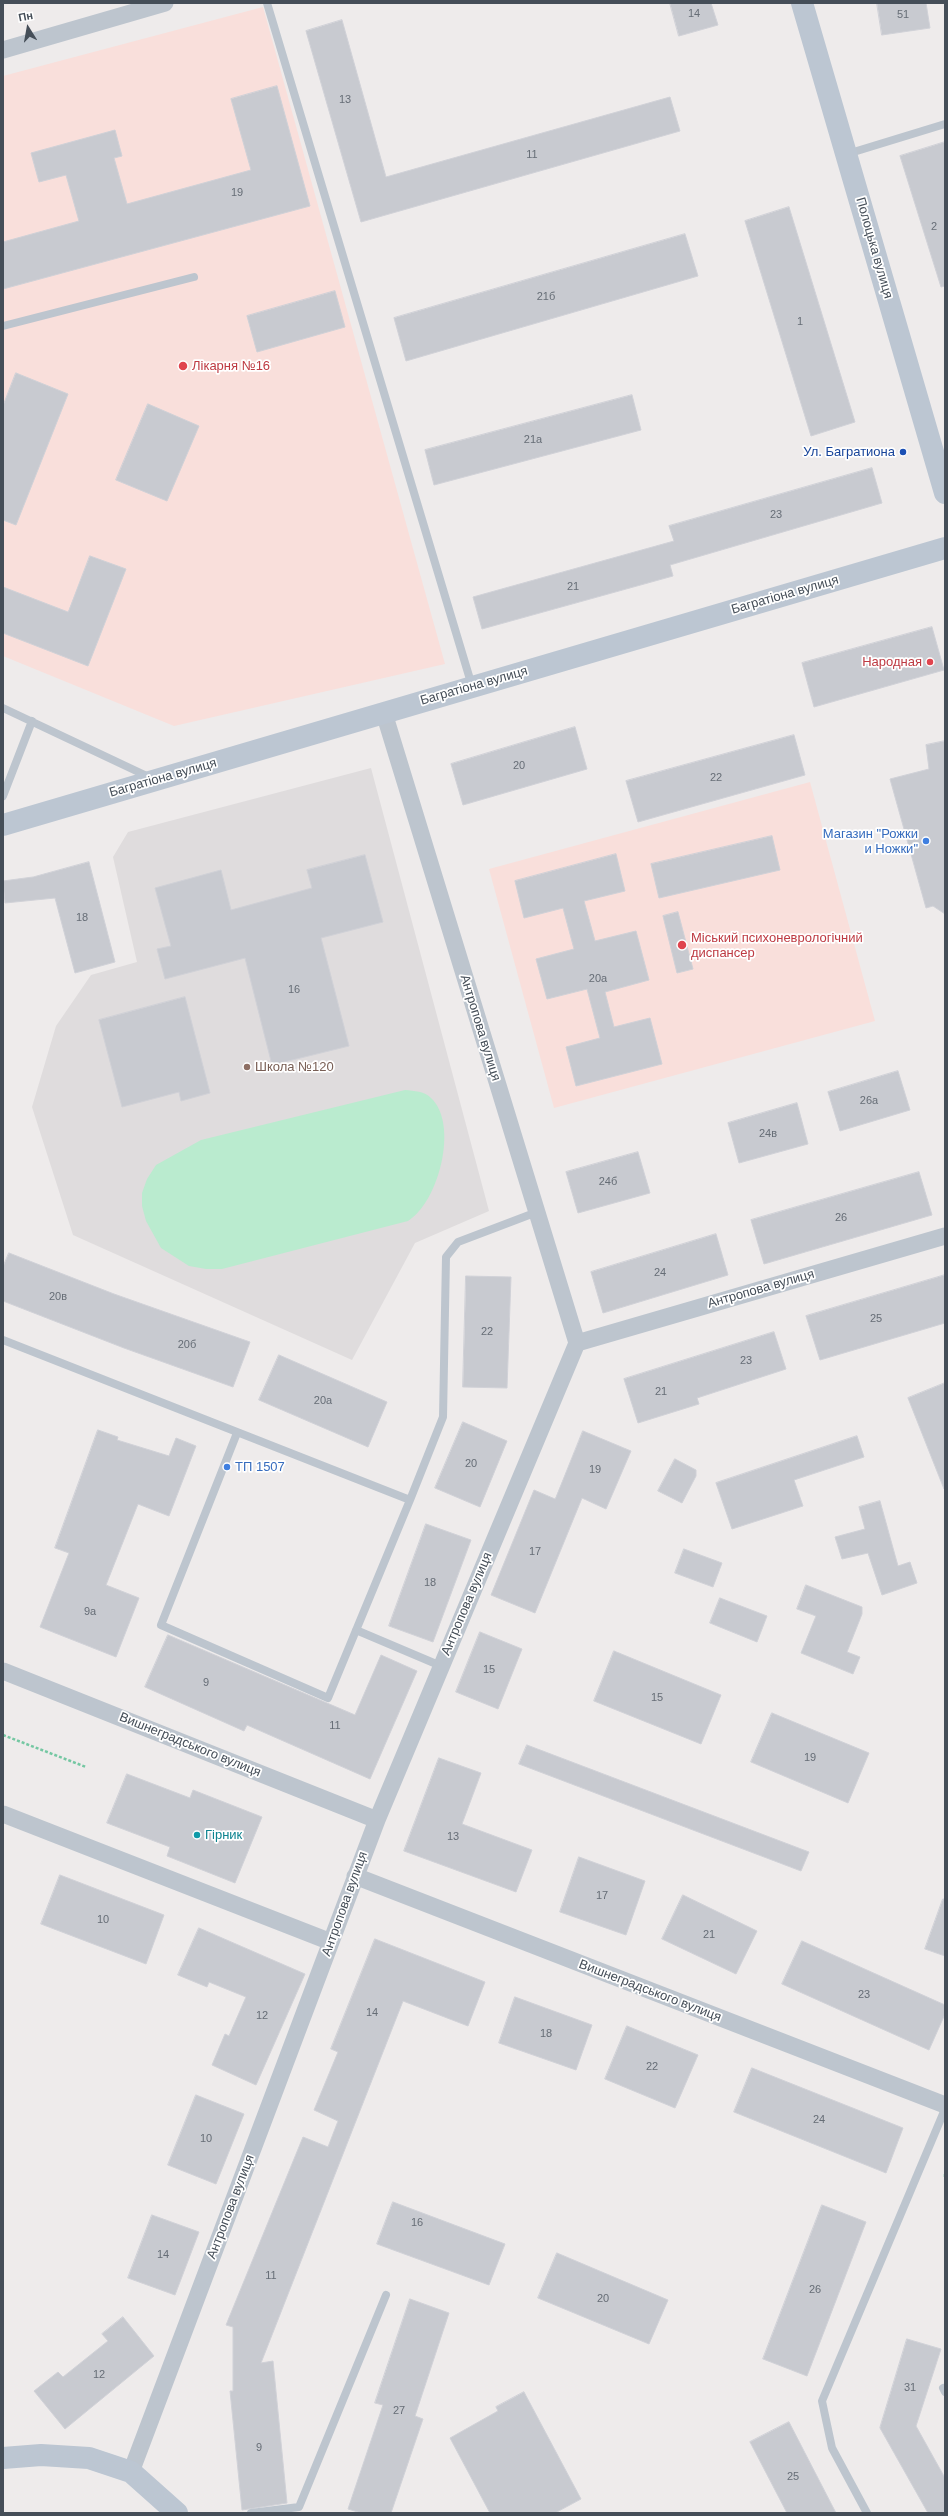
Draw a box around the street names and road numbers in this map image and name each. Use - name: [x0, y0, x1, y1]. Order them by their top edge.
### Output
- street label: Полоцька вулиця: [852, 196, 896, 300]
- street label: Багратіона вулиця: [730, 572, 840, 618]
- street label: Багратіона вулиця: [419, 663, 529, 709]
- street label: Багратіона вулиця: [108, 755, 218, 801]
- street label: Антропова вулиця: [456, 973, 504, 1083]
- street label: Антропова вулиця: [706, 1266, 816, 1312]
- street label: Антропова вулиця: [438, 1550, 496, 1658]
- street label: Вишнеградського вулиця: [117, 1709, 263, 1781]
- street label: Антропова вулиця: [319, 1850, 371, 1958]
- street label: Вишнеградського вулиця: [577, 1957, 723, 2025]
- street label: Антропова вулиця: [204, 2153, 258, 2261]

